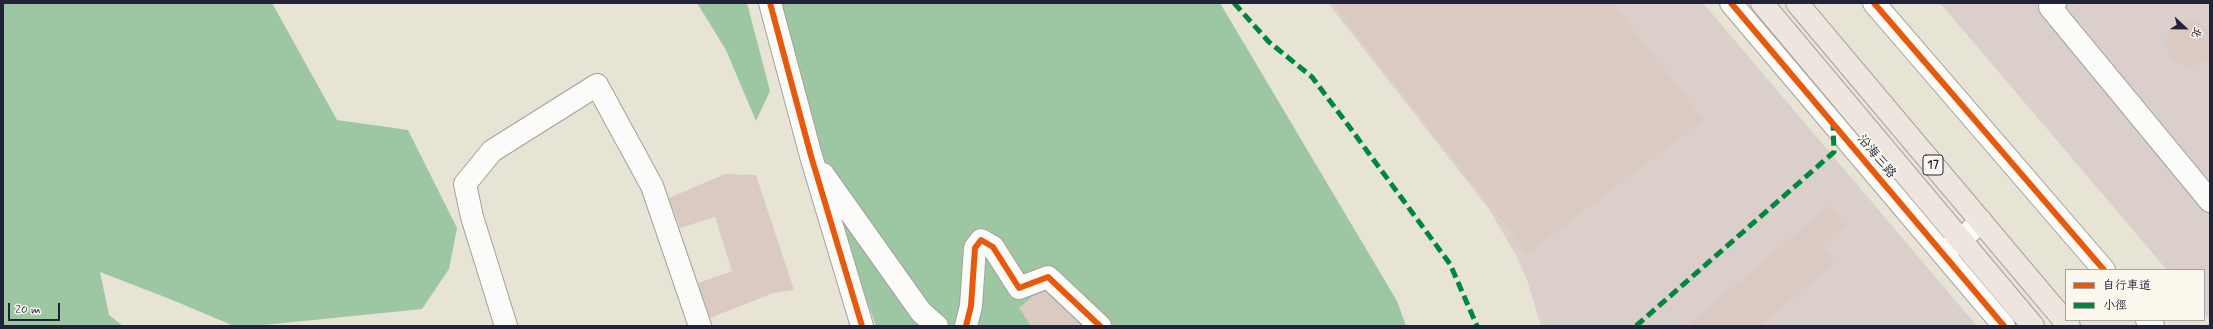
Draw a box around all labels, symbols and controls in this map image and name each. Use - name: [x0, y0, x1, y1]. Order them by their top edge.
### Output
- north arrow: [2165, 8, 2205, 48]
- text: 北: [2188, 25, 2205, 40]
- street label: 沿海三路: [1853, 132, 1899, 182]
- road number: 17: [1923, 155, 1943, 175]
- legend: [2065, 269, 2205, 321]
- text: 自行車道: [2103, 278, 2151, 294]
- scale bar: [10, 295, 62, 321]
- text: 小徑: [2103, 298, 2127, 314]
- text: 20 m: [15, 302, 41, 318]

